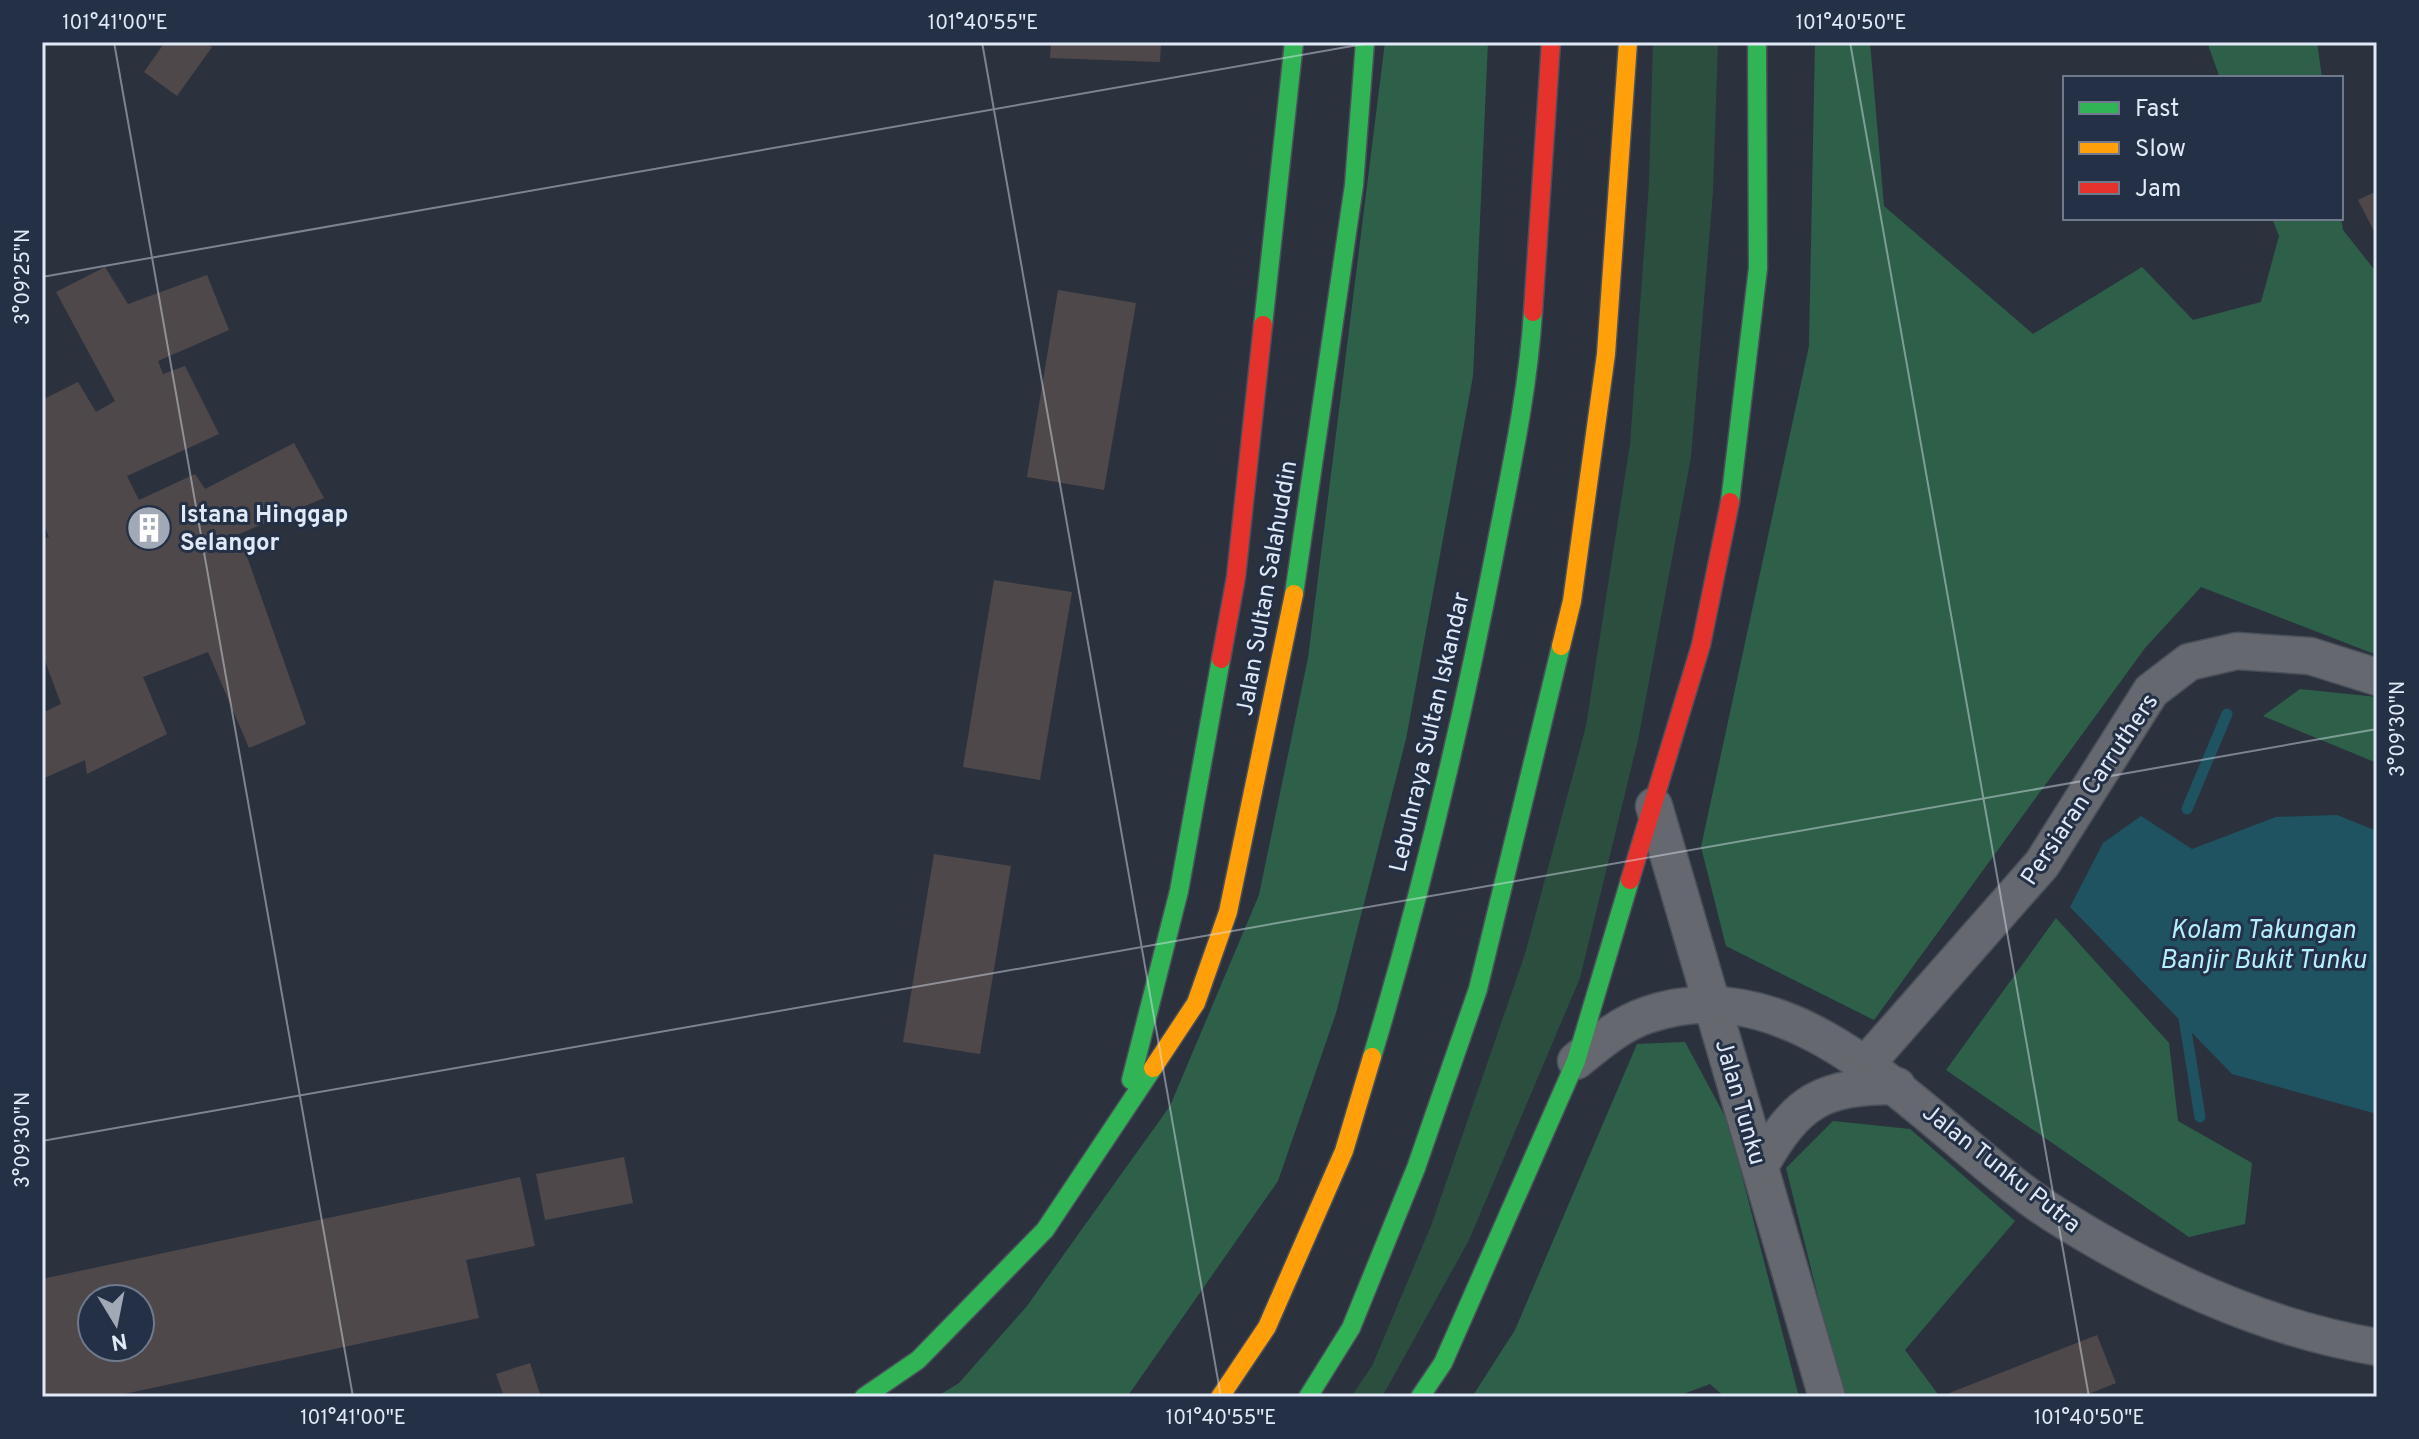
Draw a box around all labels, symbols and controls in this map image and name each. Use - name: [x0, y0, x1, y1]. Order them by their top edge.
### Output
- text: 101°41'00"E: [62, 11, 168, 37]
- text: 101°40'55"E: [928, 11, 1038, 37]
- text: 101°40'50"E: [1796, 11, 1906, 37]
- legend: [2063, 76, 2343, 220]
- text: Fast: [2135, 95, 2179, 125]
- text: Slow: [2135, 135, 2186, 165]
- text: Jam: [2135, 175, 2181, 205]
- text: 3°09'25"N: [11, 229, 37, 325]
- street label: Jalan Sultan Salahuddin: [1231, 458, 1305, 718]
- place label: Istana Hinggap Selangor: [180, 501, 348, 559]
- building icon: Istana Hinggap Selangor: [125, 504, 173, 552]
- street label: Lebuhraya Sultan Iskandar: [1384, 590, 1478, 875]
- text: 3°09'30"N: [2386, 681, 2412, 777]
- street label: Persiaran Carruthers: [2015, 688, 2166, 892]
- water label: Kolam Takungan Banjir Bukit Tunku: [2160, 915, 2367, 978]
- street label: Jalan Tunku: [1707, 1036, 1771, 1169]
- text: 3°09'30"N: [11, 1092, 37, 1188]
- street label: Jalan Tunku Putra: [1916, 1098, 2086, 1241]
- north arrow: [76, 1283, 156, 1363]
- text: N: [109, 1326, 129, 1355]
- text: 101°41'00"E: [300, 1406, 406, 1432]
- text: 101°40'55"E: [1166, 1406, 1276, 1432]
- text: 101°40'50"E: [2034, 1406, 2144, 1432]

